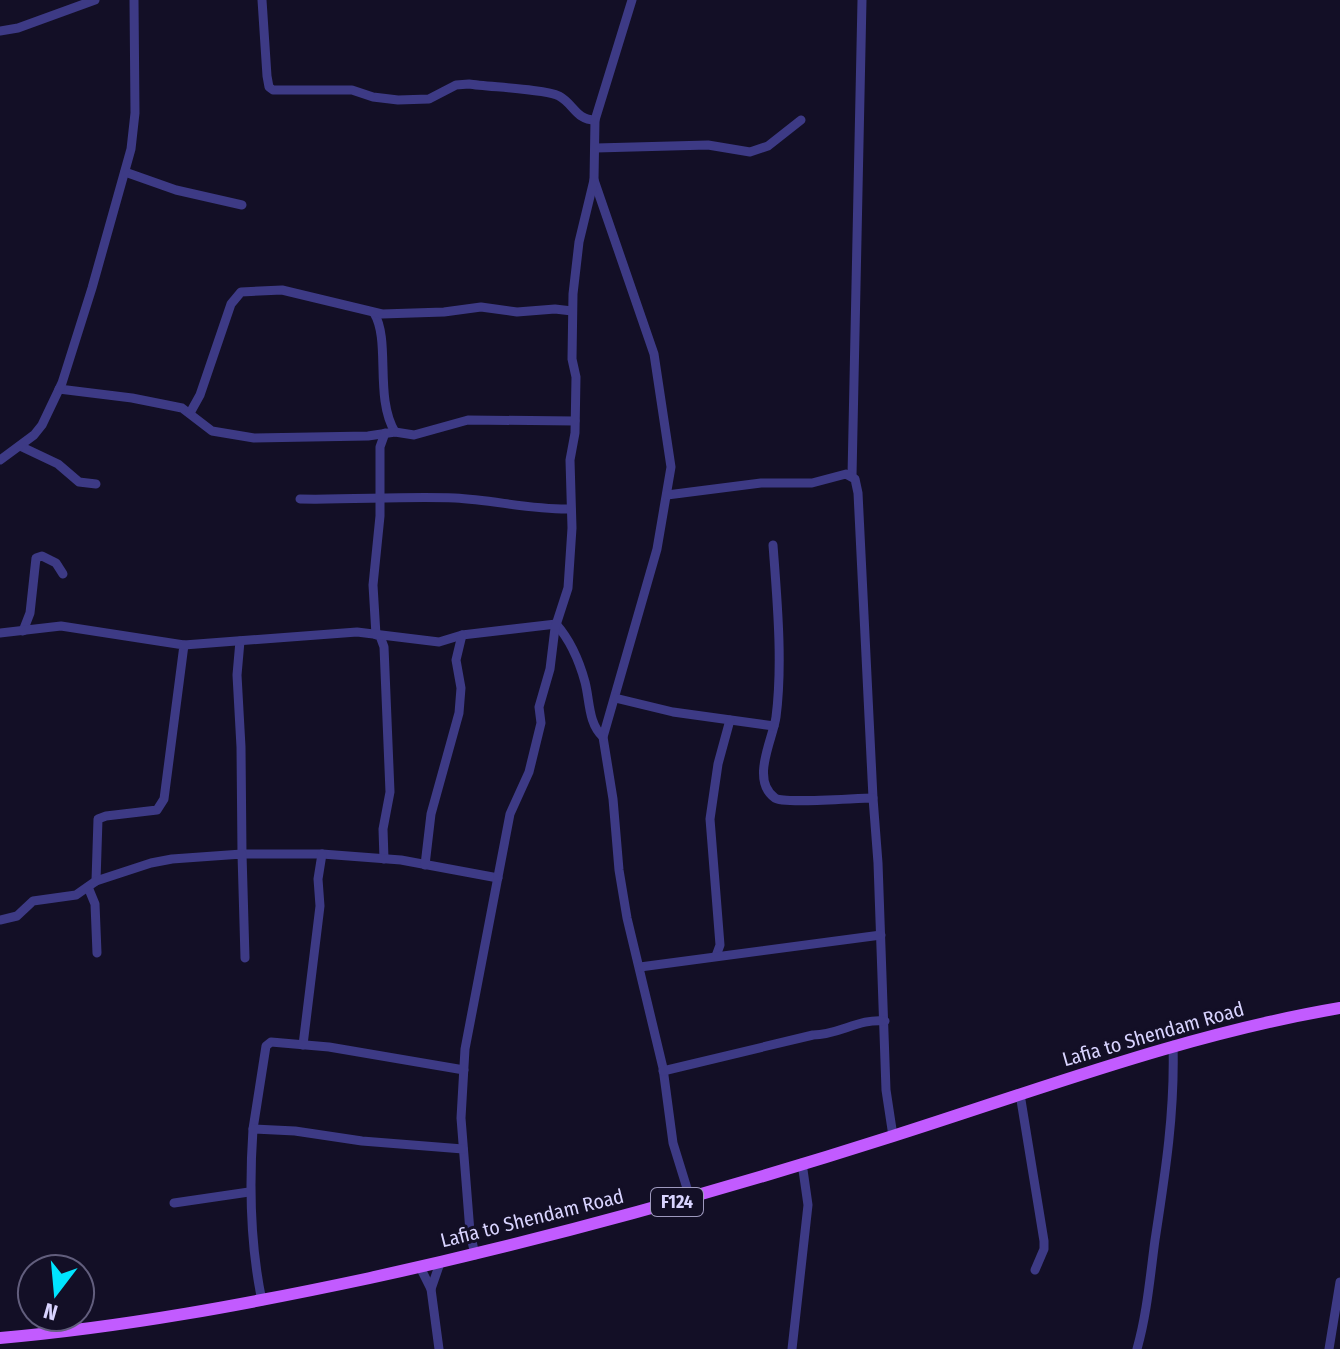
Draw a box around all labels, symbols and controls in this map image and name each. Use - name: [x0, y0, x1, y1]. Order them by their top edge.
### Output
- street label: Lafia to Shendam Road: [1059, 997, 1247, 1071]
- street label: Lafia to Shendam Road: [438, 1184, 626, 1252]
- road number: F124: [651, 1188, 703, 1216]
- north arrow: [16, 1253, 96, 1333]
- text: N: [41, 1297, 61, 1327]

